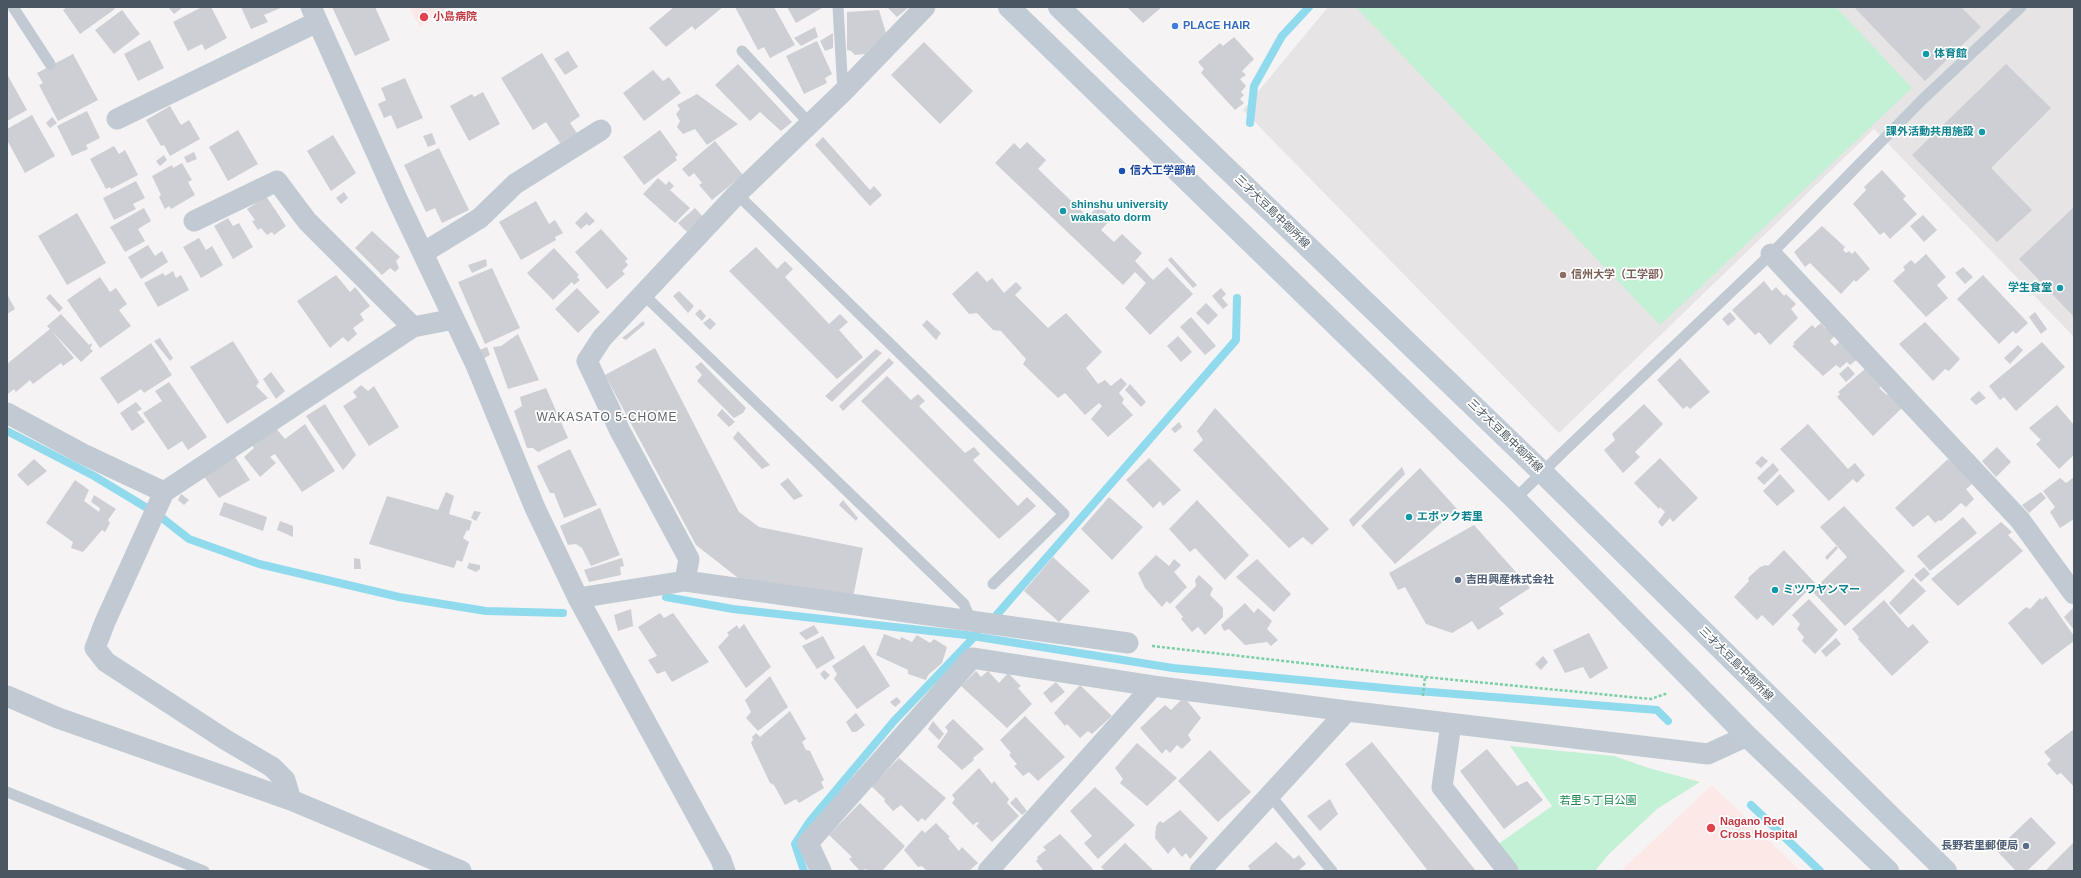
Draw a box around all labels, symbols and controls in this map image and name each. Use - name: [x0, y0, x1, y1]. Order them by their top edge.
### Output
- place label: 小島病院: [433, 10, 477, 24]
- marker: 小島病院: [418, 11, 430, 23]
- place label: PLACE HAIR: [1183, 19, 1250, 33]
- marker: PLACE HAIR: [1170, 21, 1180, 31]
- place label: 体育館: [1934, 47, 1967, 61]
- marker: 体育館: [1921, 49, 1931, 59]
- place label: 課外活動共用施設: [1886, 125, 1974, 139]
- marker: 課外活動共用施設: [1977, 127, 1987, 137]
- place label: 信大工学部前: [1130, 164, 1196, 178]
- marker: 信大工学部前: [1117, 166, 1127, 176]
- street label: 三才大豆島中御所線: [1232, 173, 1312, 251]
- place label: shinshu university wakasato dorm: [1071, 198, 1168, 224]
- marker: shinshu university wakasato dorm: [1058, 206, 1068, 216]
- place label: 信州大学（工学部）: [1571, 268, 1670, 282]
- marker: 信州大学（工学部）: [1558, 270, 1568, 280]
- place label: 学生食堂: [2008, 281, 2052, 295]
- marker: 学生食堂: [2055, 283, 2065, 293]
- street label: 三才大豆島中御所線: [1465, 397, 1545, 475]
- district label: WAKASATO 5-CHOME: [536, 411, 678, 425]
- place label: エポック若里: [1417, 510, 1483, 524]
- marker: エポック若里: [1404, 512, 1414, 522]
- place label: 吉田興産株式会社: [1466, 573, 1554, 587]
- marker: 吉田興産株式会社: [1453, 575, 1463, 585]
- place label: ミツワヤンマー: [1783, 583, 1860, 597]
- marker: ミツワヤンマー: [1770, 585, 1780, 595]
- street label: 三才大豆島中御所線: [1696, 624, 1776, 704]
- park label: 若里５丁目公園: [1560, 794, 1636, 808]
- place label: Nagano Red Cross Hospital: [1720, 815, 1798, 841]
- marker: Nagano Red Cross Hospital: [1705, 822, 1717, 834]
- place label: 長野若里郵便局: [1941, 839, 2018, 853]
- marker: 長野若里郵便局: [2021, 841, 2031, 851]

